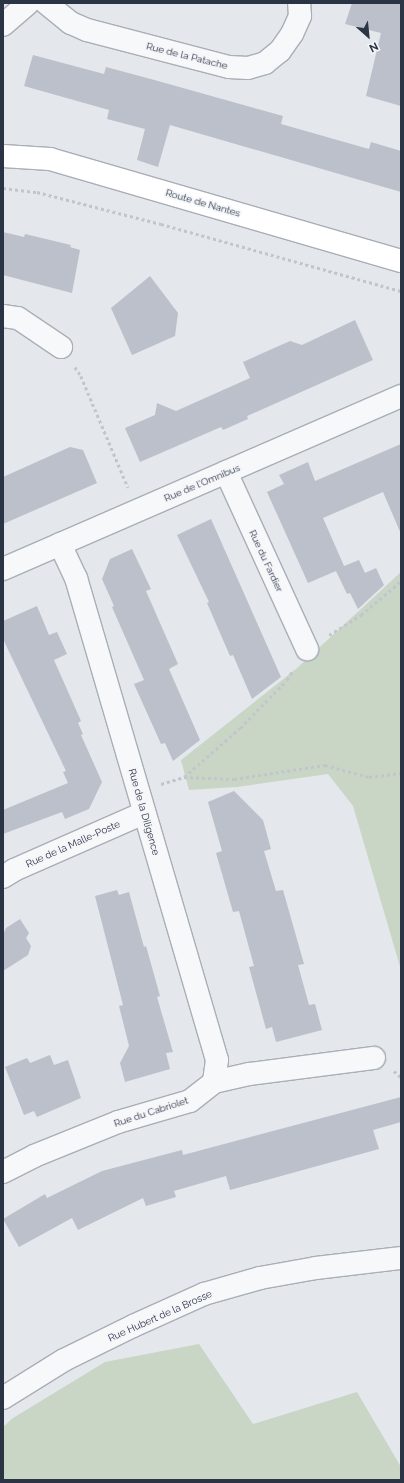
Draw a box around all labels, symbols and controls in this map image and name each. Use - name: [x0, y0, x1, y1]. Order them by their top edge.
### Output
- north arrow: [348, 16, 388, 56]
- text: N: [367, 39, 380, 55]
- street label: Rue de la Patache: [145, 40, 229, 72]
- street label: Route de Nantes: [164, 187, 242, 219]
- street label: Rue de l'Omnibus: [162, 462, 242, 504]
- street label: Rue du Fardier: [246, 528, 286, 594]
- street label: Rue de la Diligence: [126, 767, 162, 857]
- street label: Rue de la Malle-Poste: [24, 818, 122, 870]
- street label: Rue du Cabriolet: [112, 1094, 190, 1130]
- street label: Rue Hubert de la Brosse: [106, 1288, 214, 1344]

